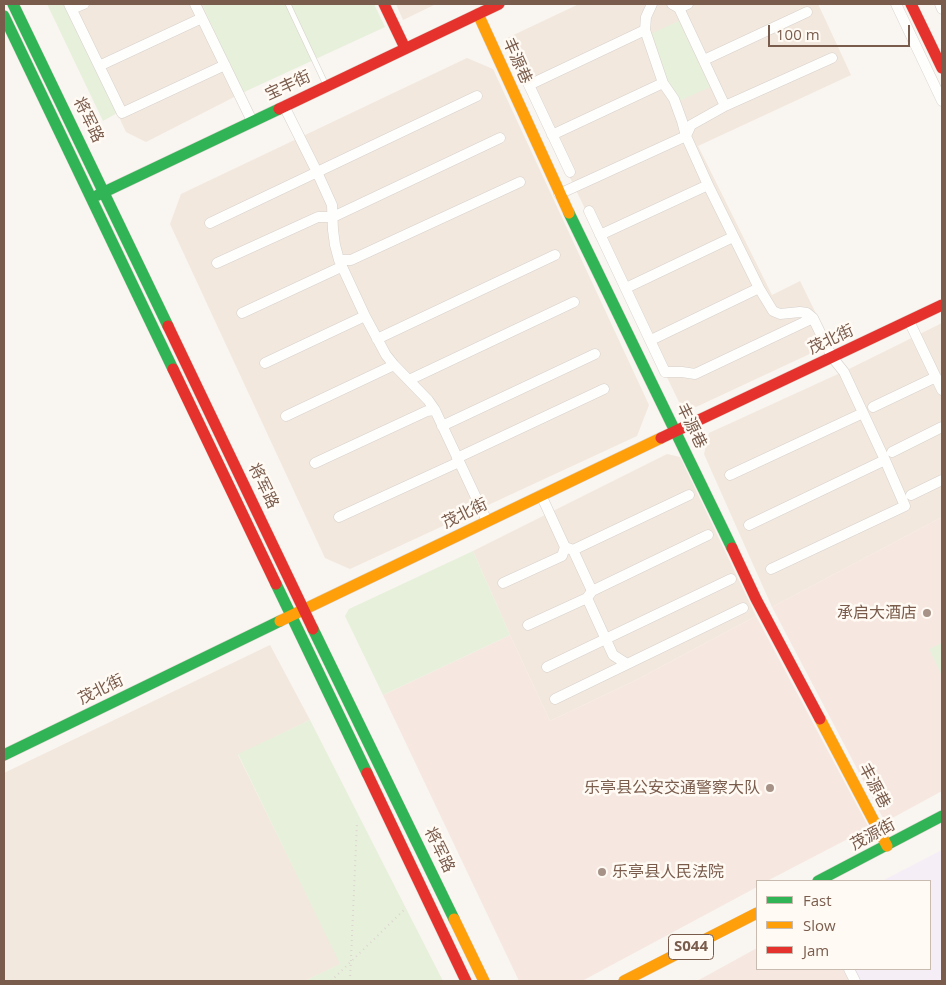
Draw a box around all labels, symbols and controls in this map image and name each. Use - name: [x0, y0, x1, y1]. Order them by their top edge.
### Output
- scale bar: [771, 15, 914, 47]
- text: 100 m: [776, 24, 820, 44]
- street label: 丰源巷: [498, 35, 536, 87]
- street label: 宝丰街: [262, 67, 314, 105]
- street label: 将军路: [69, 94, 107, 146]
- street label: 茂北街: [805, 321, 857, 359]
- street label: 丰源巷: [672, 400, 710, 452]
- street label: 将军路: [244, 460, 282, 512]
- street label: 茂北街: [439, 495, 491, 533]
- place label: 承启大酒店: [837, 603, 917, 623]
- marker: 承启大酒店: [921, 607, 933, 619]
- street label: 茂北街: [75, 671, 127, 709]
- street label: 丰源巷: [854, 760, 894, 812]
- place label: 乐亭县公安交通警察大队: [584, 778, 760, 798]
- marker: 乐亭县公安交通警察大队: [764, 782, 776, 794]
- street label: 茂源街: [847, 815, 899, 855]
- street label: 将军路: [420, 824, 458, 876]
- place label: 乐亭县人民法院: [612, 862, 724, 882]
- marker: 乐亭县人民法院: [596, 866, 608, 878]
- legend: [756, 880, 931, 970]
- text: Fast: [803, 890, 832, 910]
- text: Slow: [803, 915, 836, 935]
- road number: S044: [668, 934, 714, 960]
- text: Jam: [803, 940, 829, 960]

